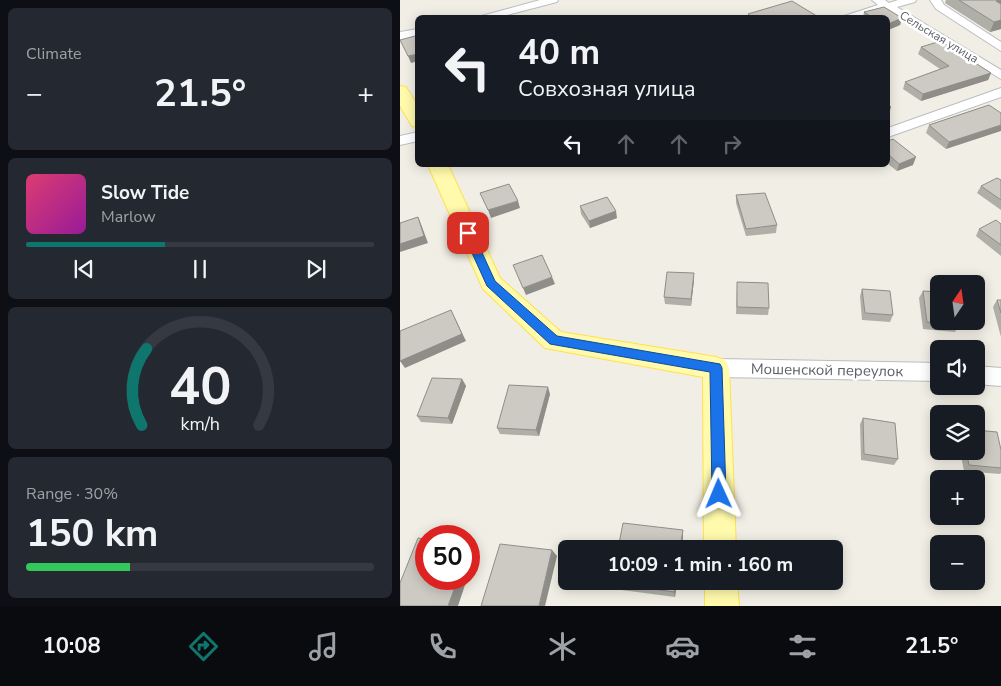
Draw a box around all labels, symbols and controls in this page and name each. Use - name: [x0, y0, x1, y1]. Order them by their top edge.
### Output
- street label: Сельская улица: [897, 7, 981, 67]
- text: 40 m: [518, 29, 600, 76]
- icon: left: [435, 35, 500, 100]
- text: Climate: [26, 43, 81, 65]
- text: 21.5°: [154, 68, 246, 119]
- text: Совхозная улица: [518, 74, 696, 104]
- text: −: [26, 75, 43, 113]
- text: +: [357, 75, 374, 113]
- icon: left: [559, 130, 587, 158]
- icon: ahead: [612, 130, 640, 158]
- icon: ahead: [665, 130, 693, 158]
- icon: right: [718, 130, 746, 158]
- text: Slow Tide: [101, 180, 189, 206]
- text: Marlow: [101, 206, 156, 228]
- pin: [447, 212, 489, 254]
- icon: arrive: [454, 219, 482, 247]
- icon: previous: [70, 255, 98, 283]
- icon: pause: [186, 255, 214, 283]
- icon: next: [302, 255, 330, 283]
- north arrow: [930, 275, 985, 330]
- map controls: [930, 275, 985, 590]
- button: sound: [930, 340, 985, 395]
- text: 40: [169, 351, 231, 422]
- street label: Мошенской переулок: [751, 359, 904, 381]
- button: layers: [930, 405, 985, 460]
- text: km/h: [180, 412, 220, 436]
- position arrow: [692, 467, 744, 519]
- button: +: [930, 470, 985, 525]
- text: Range · 30%: [26, 483, 118, 505]
- text: 150 km: [26, 508, 158, 559]
- speed limit sign: 50: [415, 525, 480, 590]
- button: −: [930, 535, 985, 590]
- text: 10:09 · 1 min · 160 m: [608, 552, 793, 578]
- icon: directions: [186, 629, 221, 664]
- icon: music: [306, 629, 341, 664]
- icon: phone: [425, 629, 460, 664]
- icon: climate: [545, 629, 580, 664]
- icon: car: [665, 629, 700, 664]
- icon: filters: [785, 629, 820, 664]
- text: 10:08: [42, 631, 101, 661]
- text: 21.5°: [905, 631, 958, 661]

